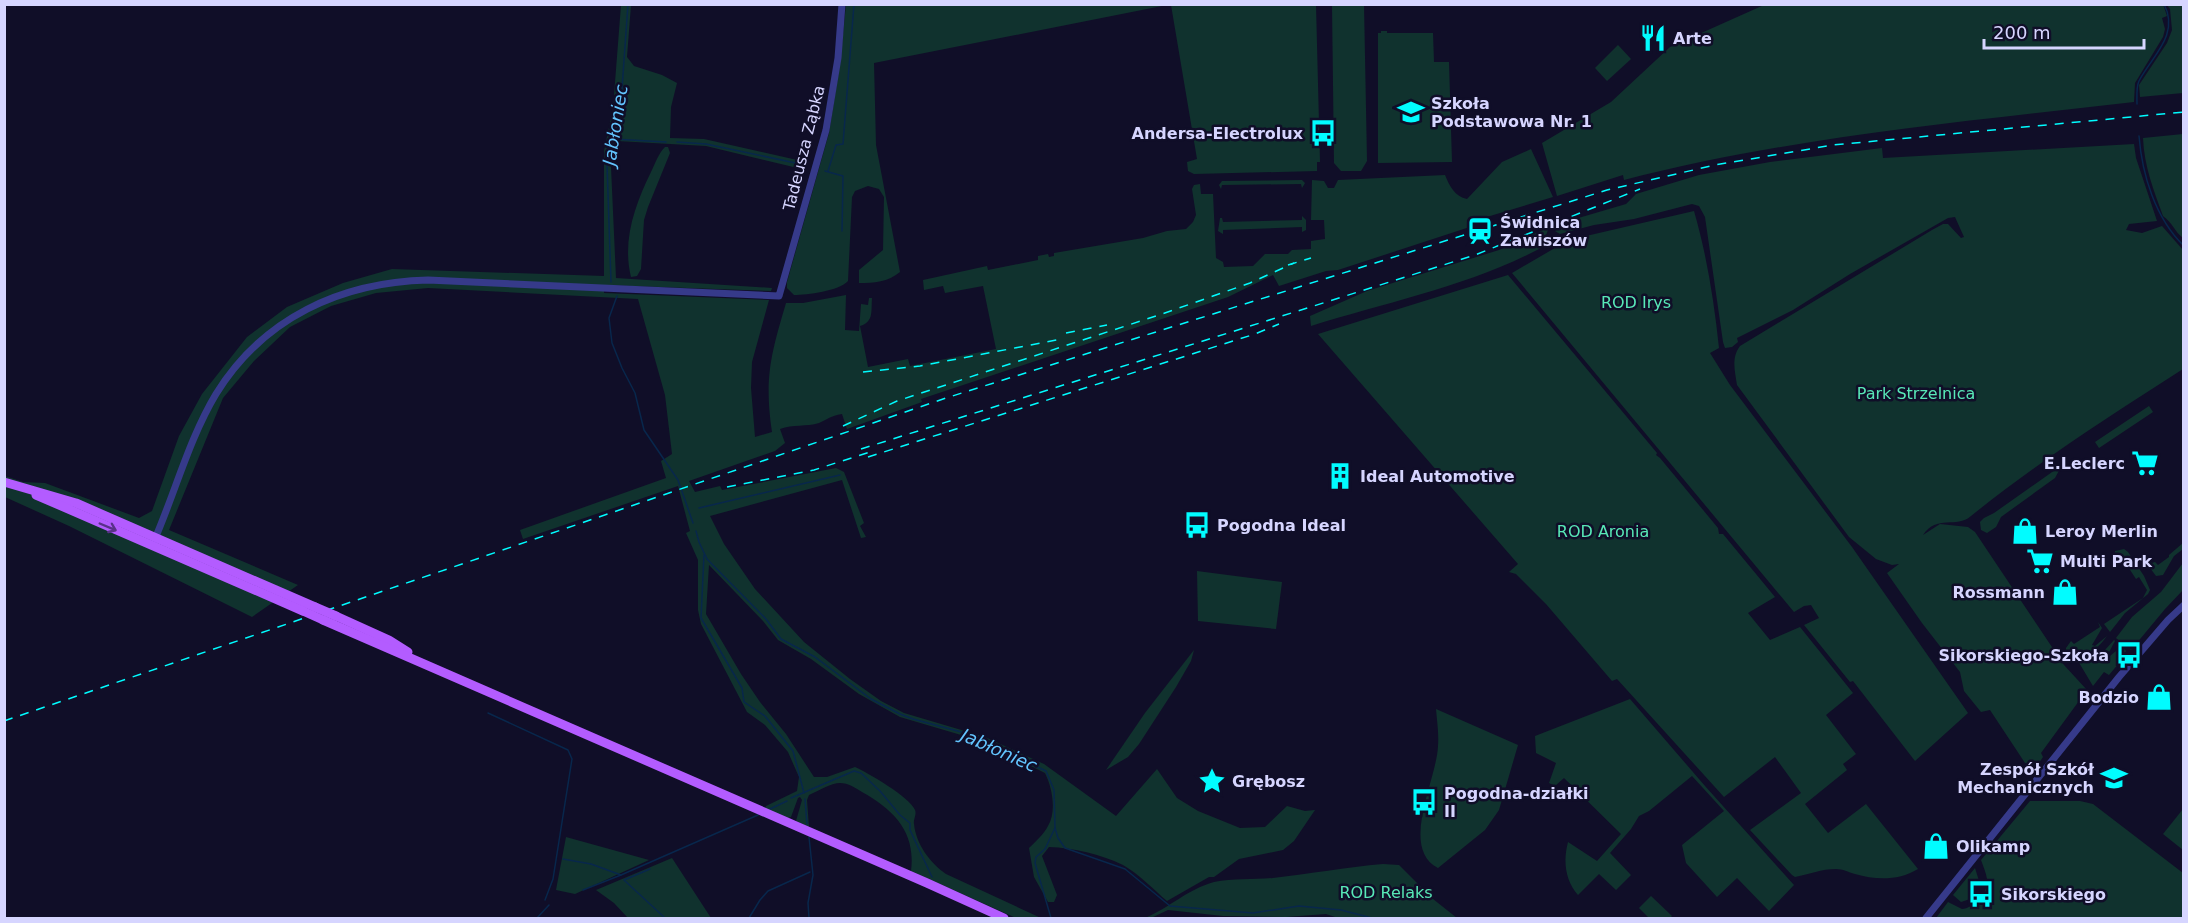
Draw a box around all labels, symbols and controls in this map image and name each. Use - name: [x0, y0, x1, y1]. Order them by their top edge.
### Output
- scale bar: [1984, 12, 2144, 50]
- text: 200 m: [1993, 22, 2051, 43]
- restaurant icon: Arte: [1638, 23, 1668, 53]
- place label: Arte: [1673, 29, 1712, 48]
- water label: Jabłoniec: [598, 83, 632, 170]
- street label: Tadeusza Ząbka: [779, 83, 829, 214]
- place label: Szkoła Podstawowa Nr. 1: [1431, 94, 1592, 131]
- school or university icon: Szkoła Podstawowa Nr. 1: [1396, 97, 1426, 127]
- bus stop icon: Andersa-Electrolux: [1308, 118, 1338, 148]
- place label: Andersa-Electrolux: [1132, 124, 1304, 143]
- place label: Świdnica Zawiszów: [1500, 213, 1587, 250]
- station icon: Świdnica Zawiszów: [1465, 216, 1495, 246]
- park label: ROD Irys: [1601, 293, 1671, 312]
- park label: Park Strzelnica: [1857, 384, 1975, 403]
- supermarket icon: E.Leclerc: [2130, 448, 2160, 478]
- place label: E.Leclerc: [2044, 454, 2125, 473]
- building icon: Ideal Automotive: [1325, 461, 1355, 491]
- place label: Ideal Automotive: [1360, 467, 1515, 486]
- bus stop icon: Pogodna Ideal: [1182, 510, 1212, 540]
- place label: Pogodna Ideal: [1217, 516, 1346, 535]
- shop icon: Leroy Merlin: [2010, 516, 2040, 546]
- one-way arrow: [98, 522, 117, 533]
- park label: ROD Aronia: [1557, 522, 1649, 541]
- place label: Leroy Merlin: [2045, 522, 2158, 541]
- supermarket icon: Multi Park: [2025, 546, 2055, 576]
- place label: Multi Park: [2060, 552, 2152, 571]
- shop icon: Rossmann: [2050, 577, 2080, 607]
- place label: Rossmann: [1952, 583, 2045, 602]
- bus stop icon: Sikorskiego-Szkoła: [2114, 640, 2144, 670]
- place label: Sikorskiego-Szkoła: [1939, 646, 2109, 665]
- shop icon: Bodzio: [2144, 682, 2174, 712]
- place label: Bodzio: [2079, 688, 2139, 707]
- water label: Jabłoniec: [955, 723, 1041, 776]
- place label: Zespół Szkół Mechanicznych: [1957, 760, 2095, 797]
- school or university icon: Zespół Szkół Mechanicznych: [2099, 763, 2129, 793]
- place icon: Grębosz: [1197, 766, 1227, 796]
- place label: Grębosz: [1232, 772, 1305, 791]
- place label: Pogodna-działki II: [1444, 784, 1589, 821]
- bus stop icon: Pogodna-działki II: [1409, 787, 1439, 817]
- shop icon: Olikamp: [1921, 831, 1951, 861]
- place label: Olikamp: [1956, 837, 2030, 856]
- bus stop icon: Sikorskiego: [1966, 879, 1996, 909]
- park label: ROD Relaks: [1339, 883, 1433, 902]
- place label: Sikorskiego: [2001, 885, 2106, 904]

